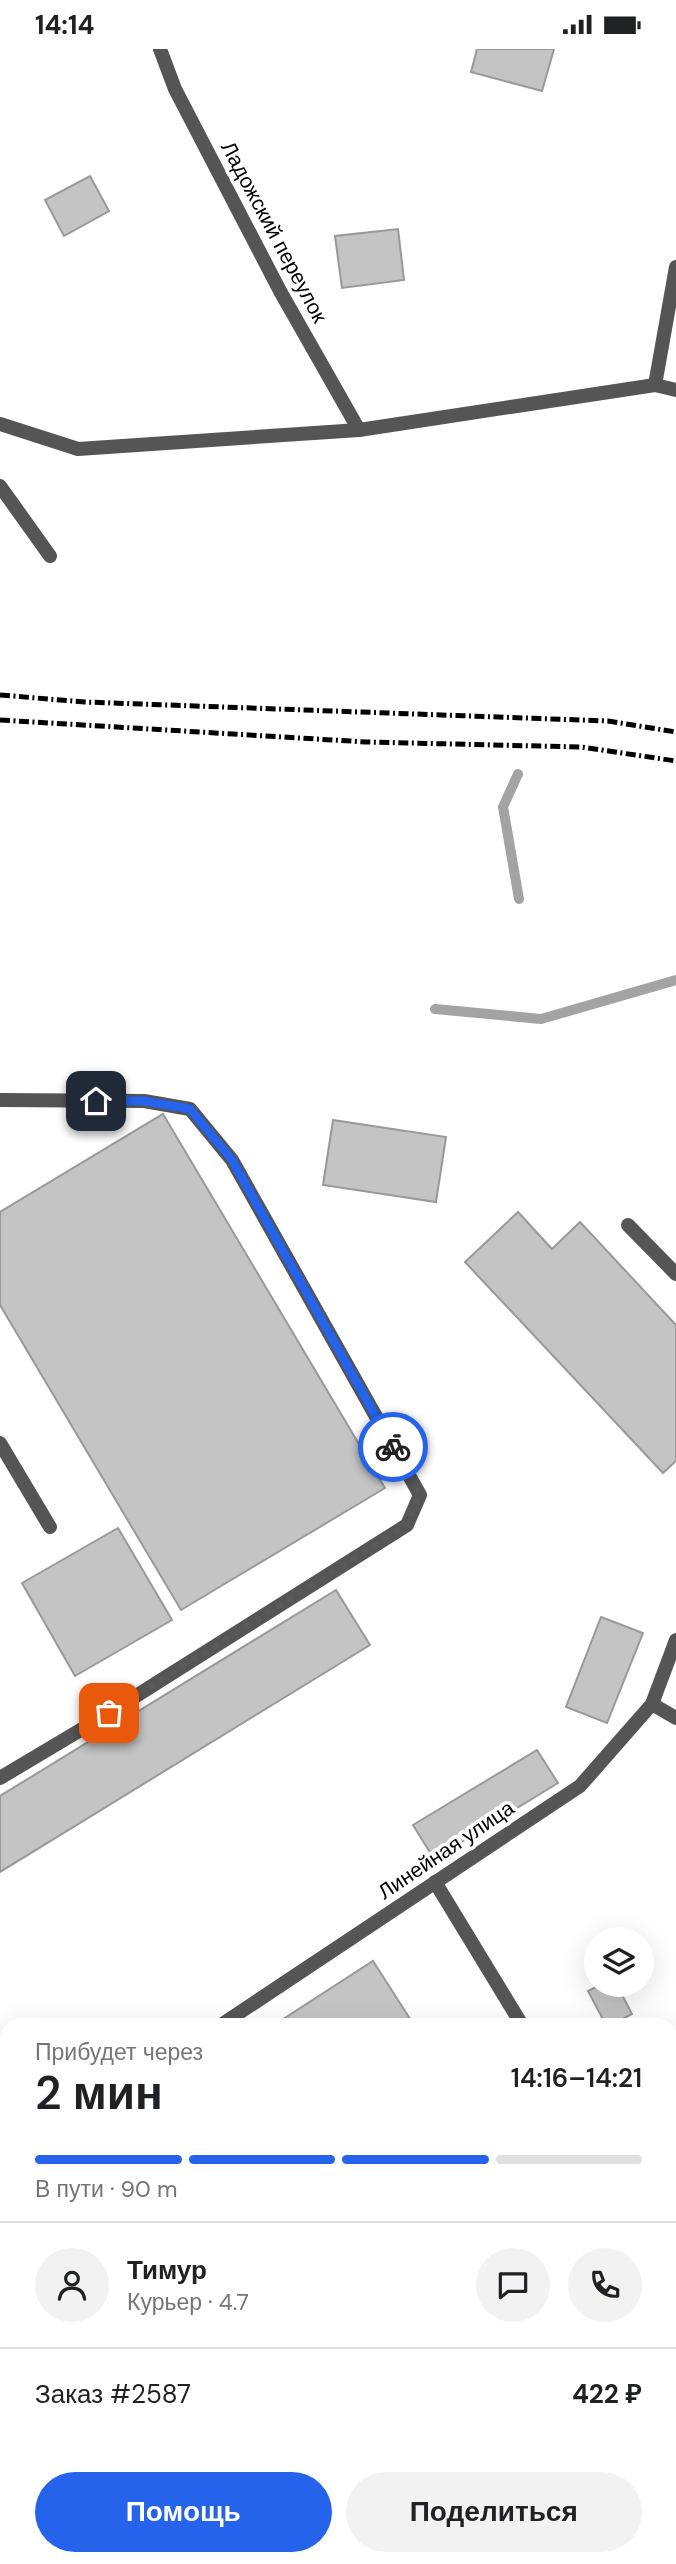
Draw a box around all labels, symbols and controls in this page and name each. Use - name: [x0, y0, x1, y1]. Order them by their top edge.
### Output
- text: 14:14: [35, 8, 94, 42]
- street label: Ладожский переулок: [214, 136, 334, 328]
- pin: [66, 1071, 126, 1131]
- icon: home: [77, 1082, 115, 1120]
- courier: [358, 1412, 428, 1482]
- icon: bike: [374, 1428, 412, 1466]
- pin: [79, 1683, 139, 1743]
- icon: bag: [90, 1694, 128, 1732]
- street label: Линейная улица: [372, 1794, 520, 1906]
- map controls: [584, 1927, 654, 1997]
- button: layers: [584, 1927, 654, 1997]
- text: Прибудет через: [35, 2037, 203, 2067]
- text: 14:16–14:21: [511, 2061, 642, 2095]
- text: 2 мин: [35, 2063, 163, 2123]
- text: В пути · 90 m: [35, 2174, 177, 2204]
- button: person: [35, 2248, 109, 2322]
- button: chat: [476, 2248, 550, 2322]
- button: phone: [568, 2248, 642, 2322]
- text: Тимур: [127, 2253, 207, 2287]
- text: Курьер · 4.7: [127, 2287, 249, 2317]
- text: Заказ #2587: [35, 2377, 191, 2411]
- text: 422 ₽: [572, 2377, 642, 2411]
- button: Помощь: [35, 2472, 332, 2552]
- button: Поделиться: [346, 2472, 642, 2552]

